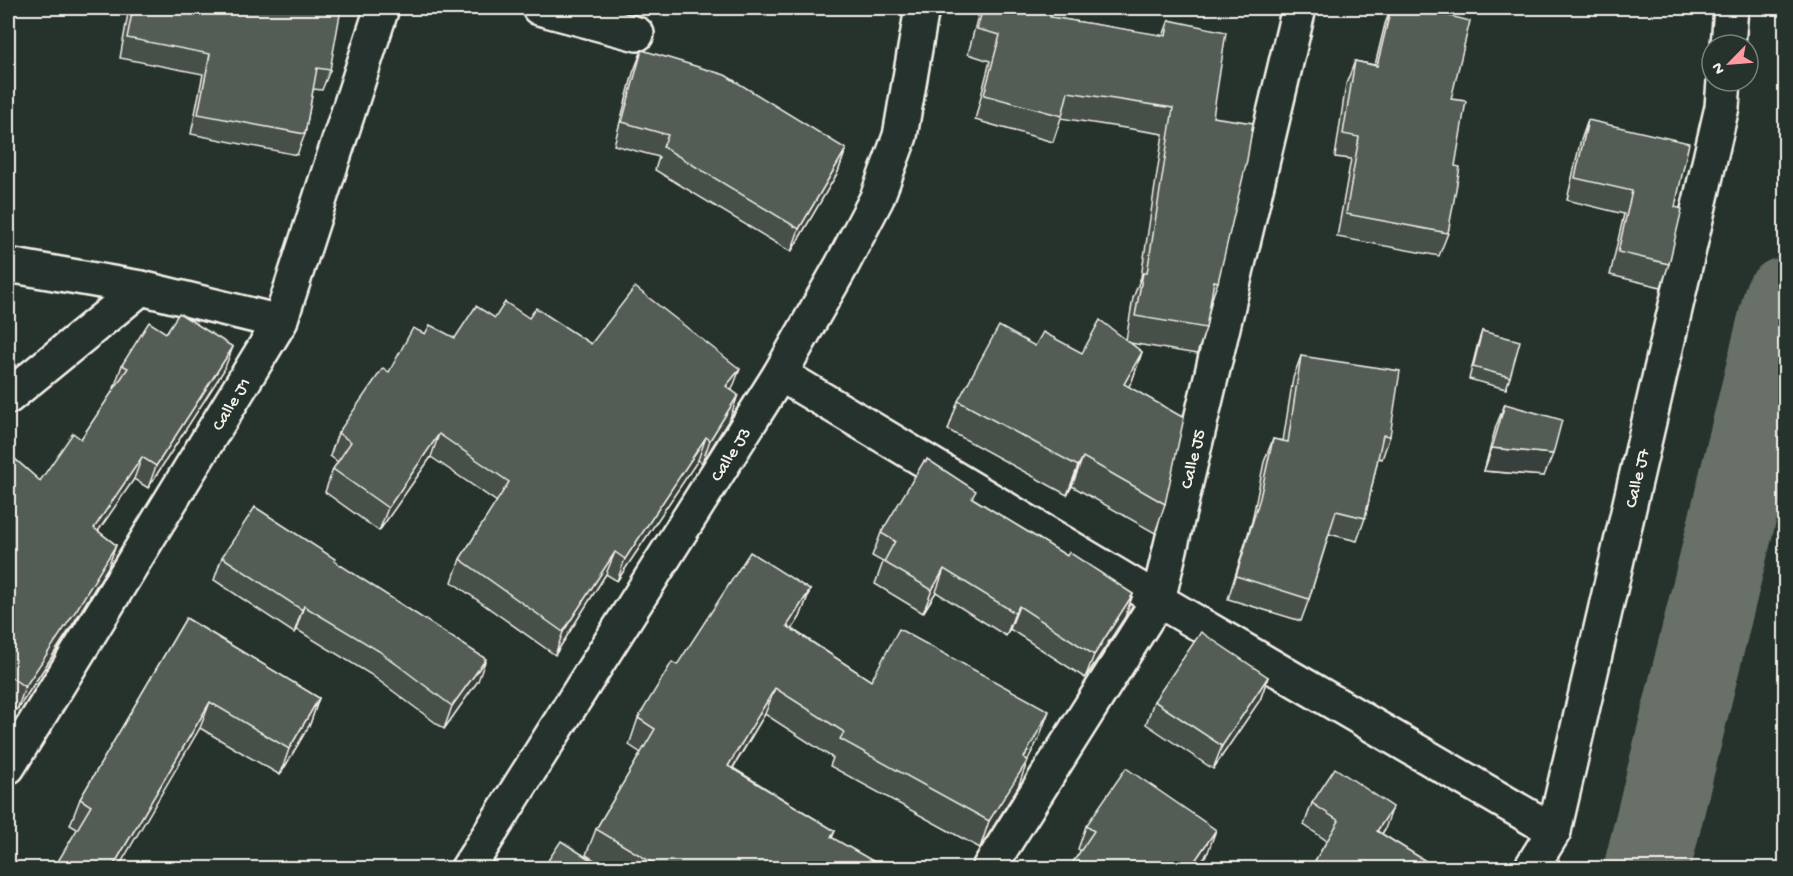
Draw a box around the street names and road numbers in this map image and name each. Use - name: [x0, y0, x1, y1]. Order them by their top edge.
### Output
- street label: Calle J1: [208, 375, 256, 435]
- street label: Calle J3: [707, 424, 757, 486]
- street label: Calle J5: [1177, 428, 1211, 491]
- street label: Calle J7: [1621, 446, 1656, 510]

